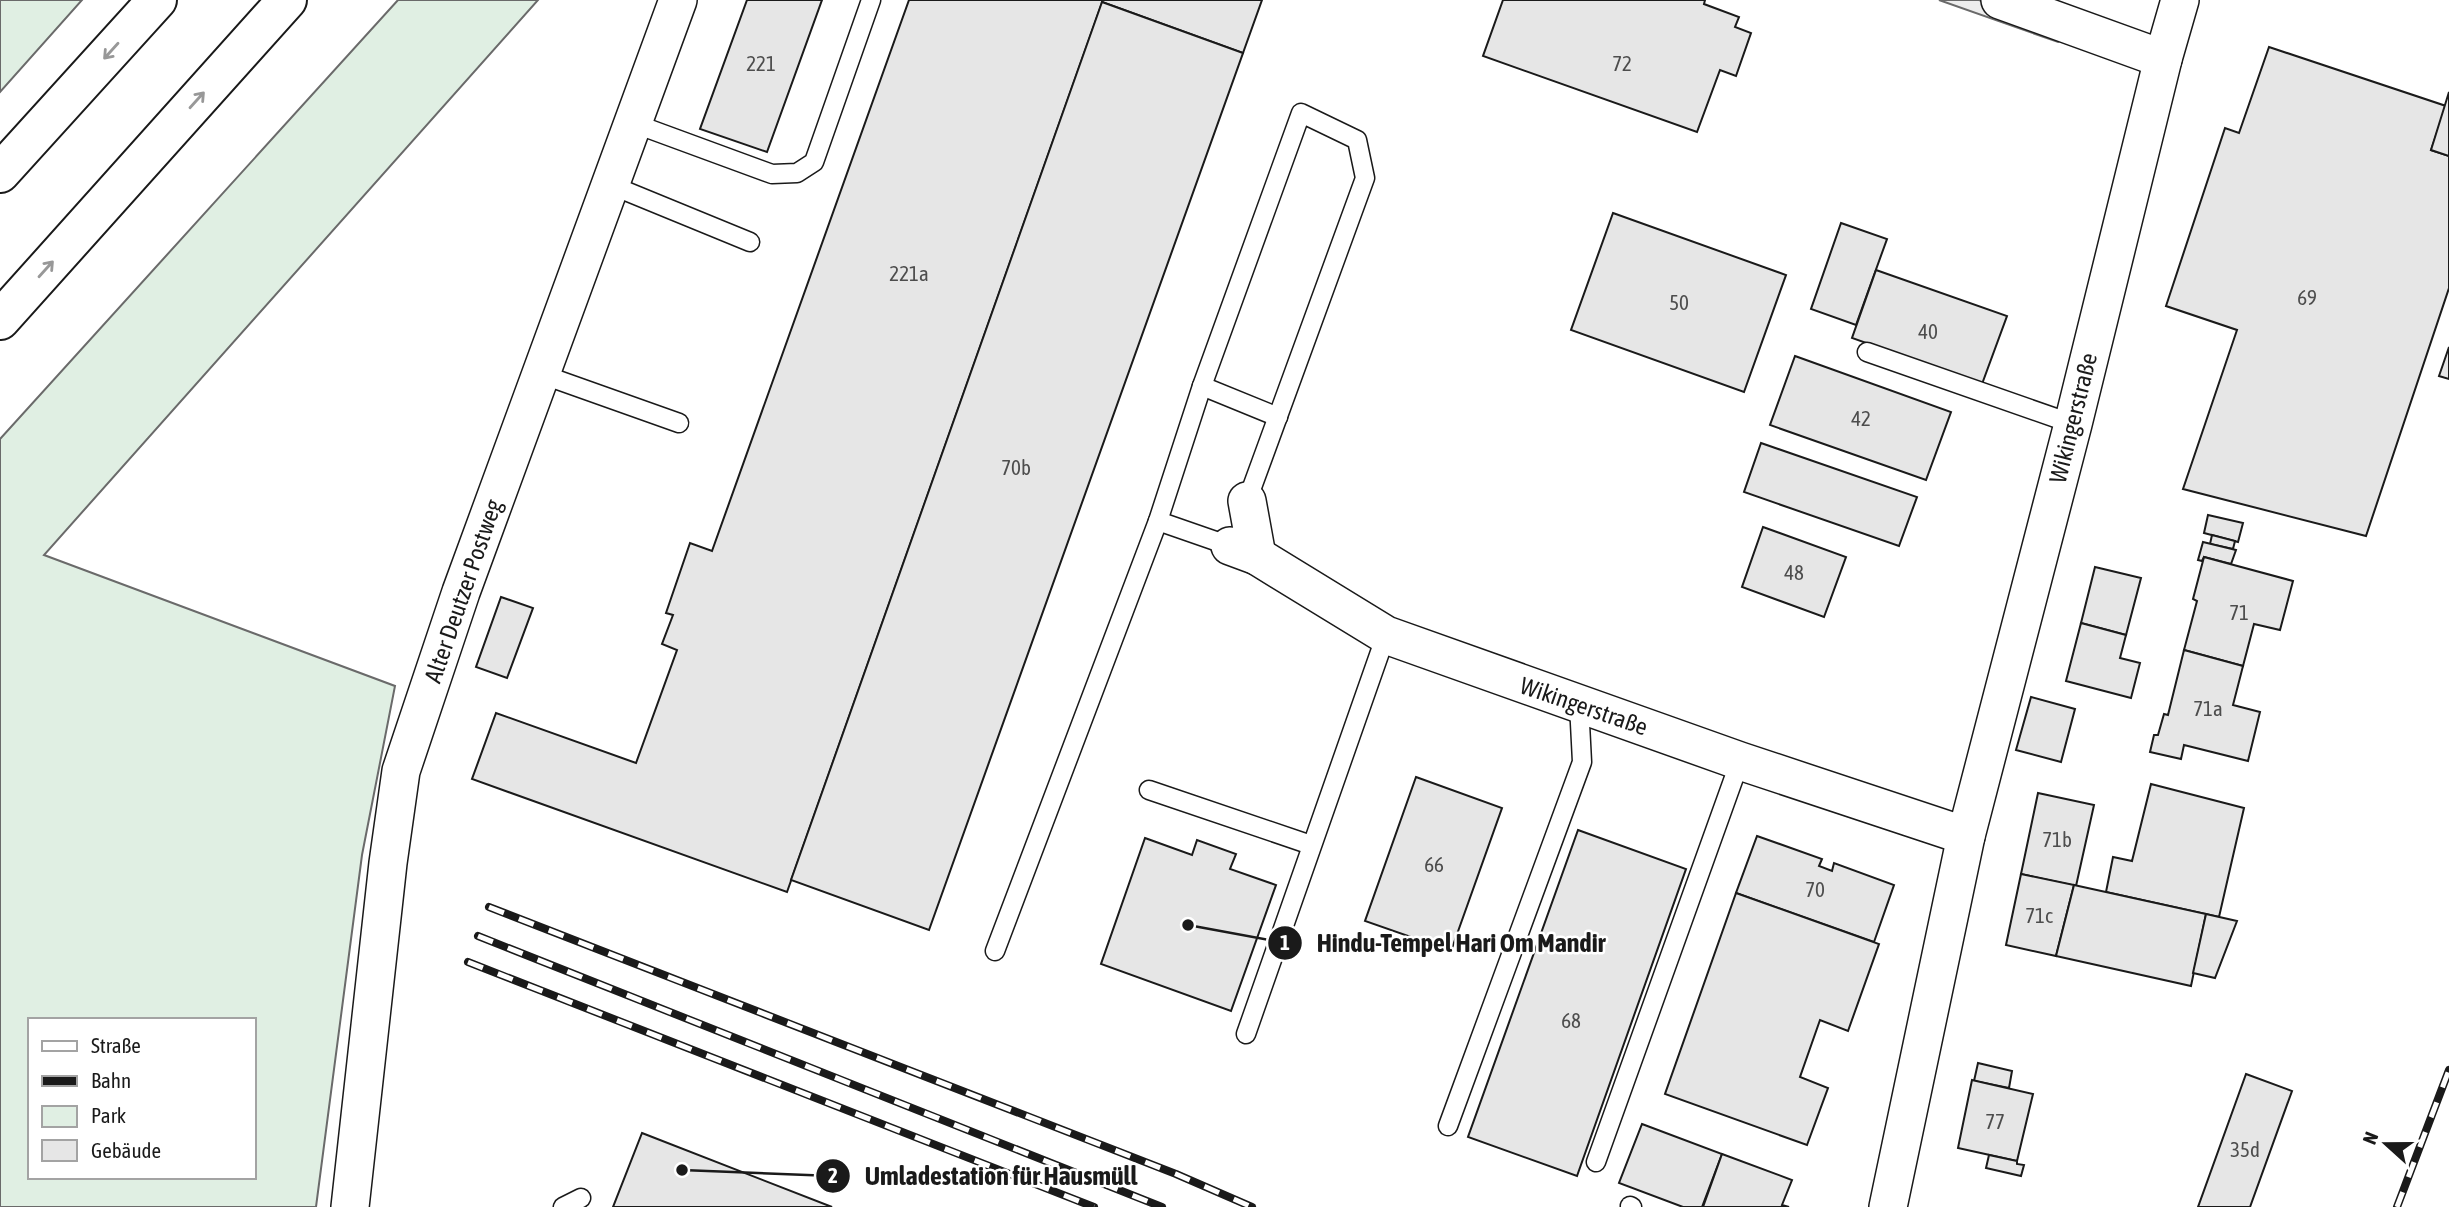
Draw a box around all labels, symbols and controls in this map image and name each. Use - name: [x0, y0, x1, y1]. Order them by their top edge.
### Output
- one-way arrow: [104, 41, 120, 59]
- house number: 221: [746, 51, 776, 75]
- house number: 72: [1612, 51, 1632, 75]
- one-way arrow: [189, 91, 205, 109]
- one-way arrow: [37, 261, 54, 278]
- house number: 221a: [889, 261, 929, 285]
- house number: 69: [2297, 285, 2317, 309]
- house number: 50: [1669, 290, 1689, 314]
- house number: 40: [1918, 319, 1938, 343]
- street label: Wikingerstraße: [2044, 350, 2102, 486]
- house number: 42: [1851, 406, 1871, 430]
- house number: 70b: [1001, 455, 1031, 479]
- street label: Alter Deutzer Postweg: [419, 495, 507, 686]
- house number: 48: [1784, 560, 1804, 584]
- house number: 71: [2229, 600, 2249, 624]
- street label: Wikingerstraße: [1517, 672, 1651, 740]
- house number: 71a: [2193, 696, 2223, 720]
- house number: 71b: [2042, 827, 2072, 851]
- house number: 66: [1424, 852, 1444, 876]
- house number: 70: [1805, 877, 1825, 901]
- house number: 71c: [2025, 903, 2053, 927]
- callout: Hindu-Tempel Hari Om Mandir: [1268, 919, 1619, 966]
- text: Hindu-Tempel Hari Om Mandir: [1317, 928, 1607, 958]
- text: 1: [1280, 930, 1290, 954]
- house number: 68: [1561, 1008, 1581, 1032]
- legend: [28, 1018, 256, 1179]
- text: Straße: [91, 1033, 141, 1057]
- text: Bahn: [91, 1068, 131, 1092]
- text: Park: [91, 1103, 126, 1127]
- house number: 77: [1985, 1109, 2005, 1133]
- north arrow: [2351, 1109, 2421, 1179]
- text: N: [2358, 1129, 2382, 1147]
- house number: 35d: [2230, 1137, 2260, 1161]
- text: Gebäude: [91, 1138, 161, 1162]
- callout: Umladestation für Hausmüll: [816, 1152, 1152, 1199]
- text: Umladestation für Hausmüll: [865, 1161, 1138, 1191]
- text: 2: [828, 1163, 838, 1187]

